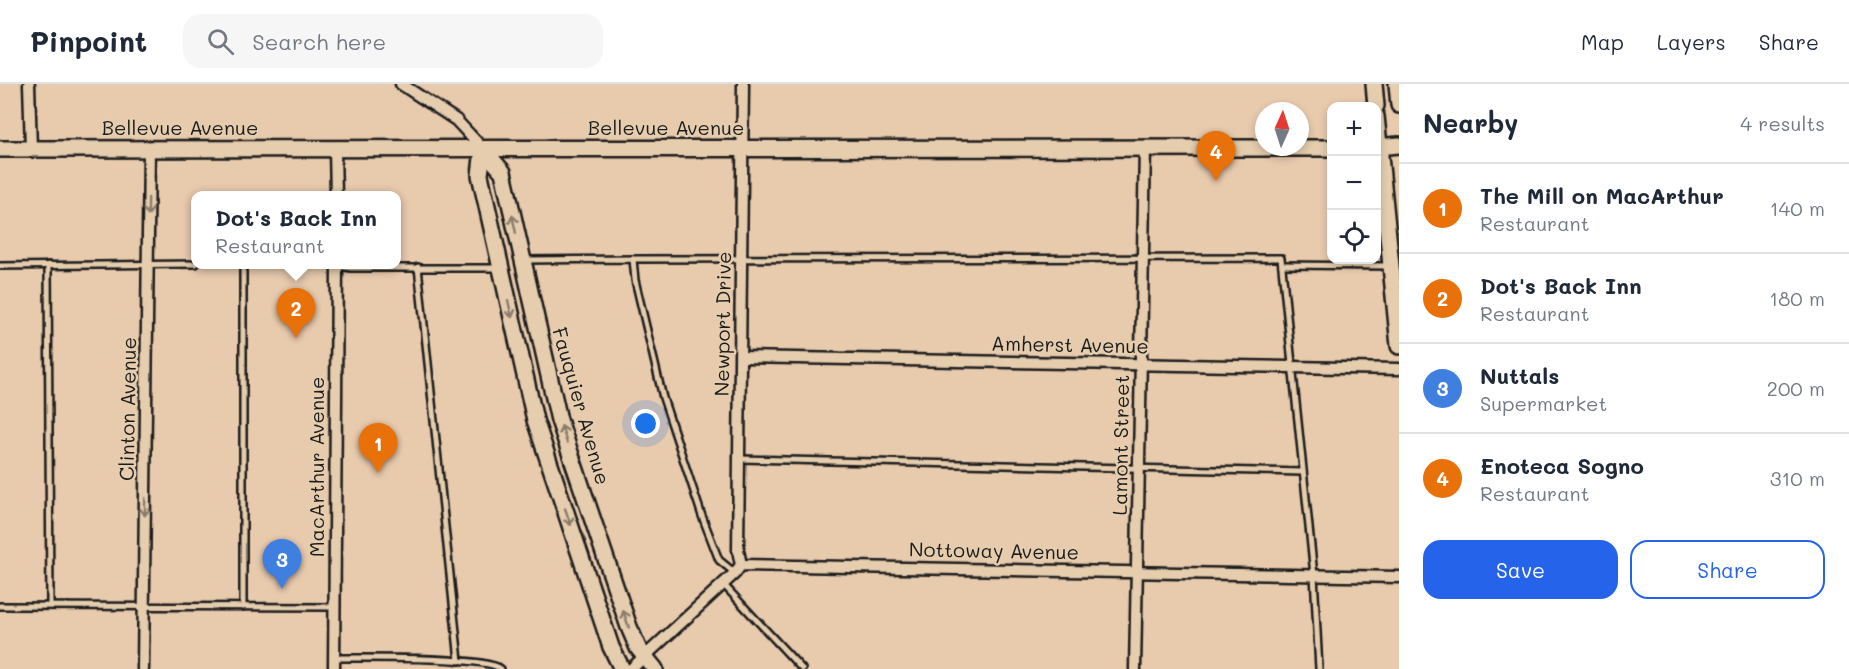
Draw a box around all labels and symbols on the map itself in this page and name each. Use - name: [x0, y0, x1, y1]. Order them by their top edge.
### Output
- north arrow: [1255, 102, 1309, 156]
- street label: Bellevue Avenue: [102, 114, 258, 140]
- street label: Bellevue Avenue: [588, 114, 744, 140]
- pin: 4: [1196, 132, 1236, 181]
- one-way arrow: [143, 197, 154, 217]
- one-way arrow: [508, 215, 520, 234]
- street label: Newport Drive: [708, 251, 736, 397]
- pin: 2: [276, 288, 316, 338]
- one-way arrow: [505, 299, 516, 319]
- street label: Fauquier Avenue: [547, 324, 617, 487]
- street label: Amherst Avenue: [991, 330, 1149, 358]
- street label: Clinton Avenue: [113, 337, 141, 481]
- street label: Lamont Street: [1106, 374, 1134, 516]
- street label: MacArthur Avenue: [303, 377, 329, 557]
- your location: [631, 409, 660, 438]
- pin: 1: [358, 424, 398, 473]
- one-way arrow: [557, 425, 568, 444]
- one-way arrow: [139, 497, 151, 517]
- one-way arrow: [563, 507, 574, 526]
- street label: Nottoway Avenue: [909, 536, 1079, 564]
- pin: 3: [262, 540, 302, 589]
- one-way arrow: [620, 610, 631, 629]

